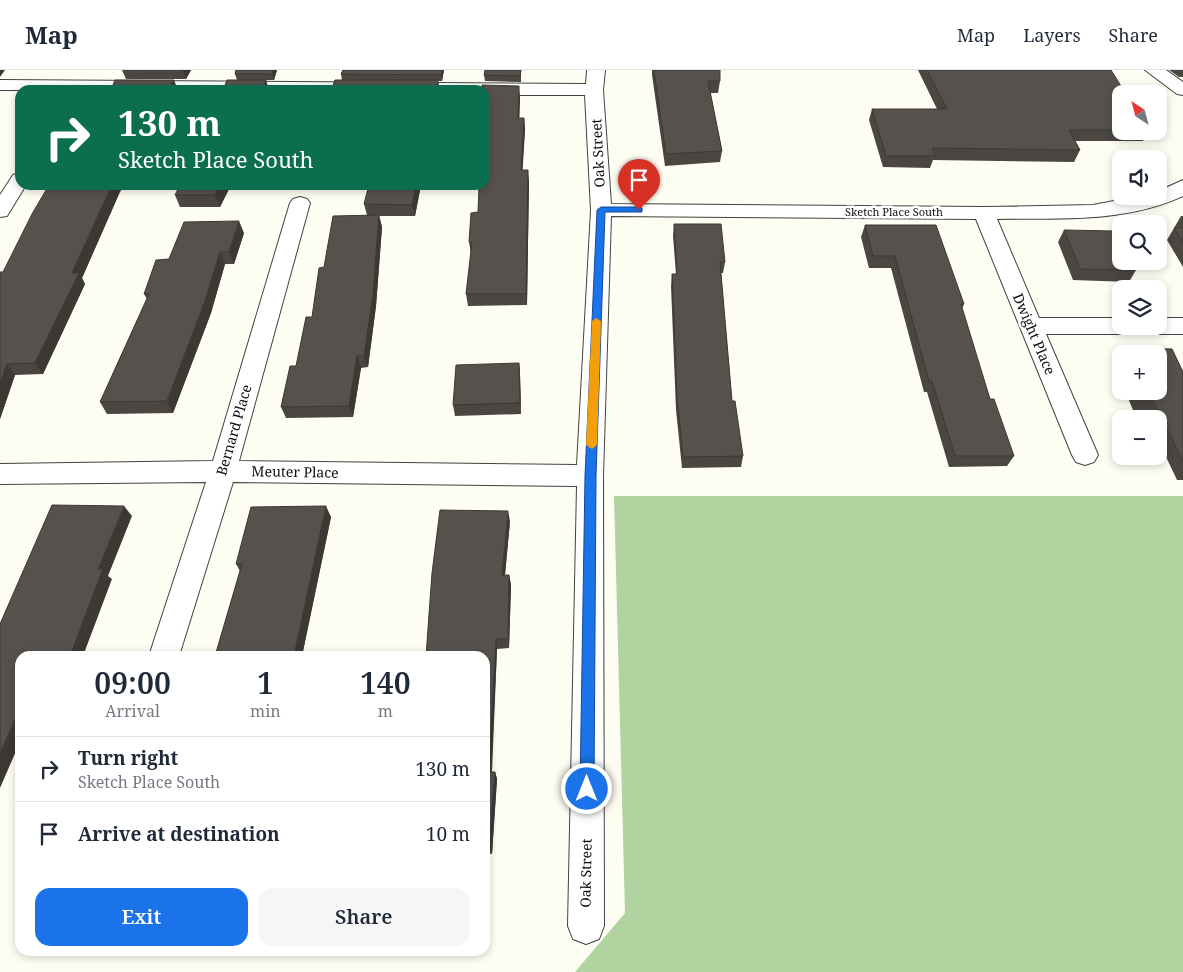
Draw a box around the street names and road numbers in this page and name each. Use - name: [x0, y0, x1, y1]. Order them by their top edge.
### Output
- street label: Oak Street: [586, 118, 609, 188]
- street label: Sketch Place South: [845, 204, 943, 219]
- street label: Dwight Place: [1009, 290, 1060, 377]
- street label: Bernard Place: [211, 382, 256, 478]
- street label: Meuter Place: [251, 461, 339, 482]
- street label: Oak Street: [575, 838, 596, 908]

